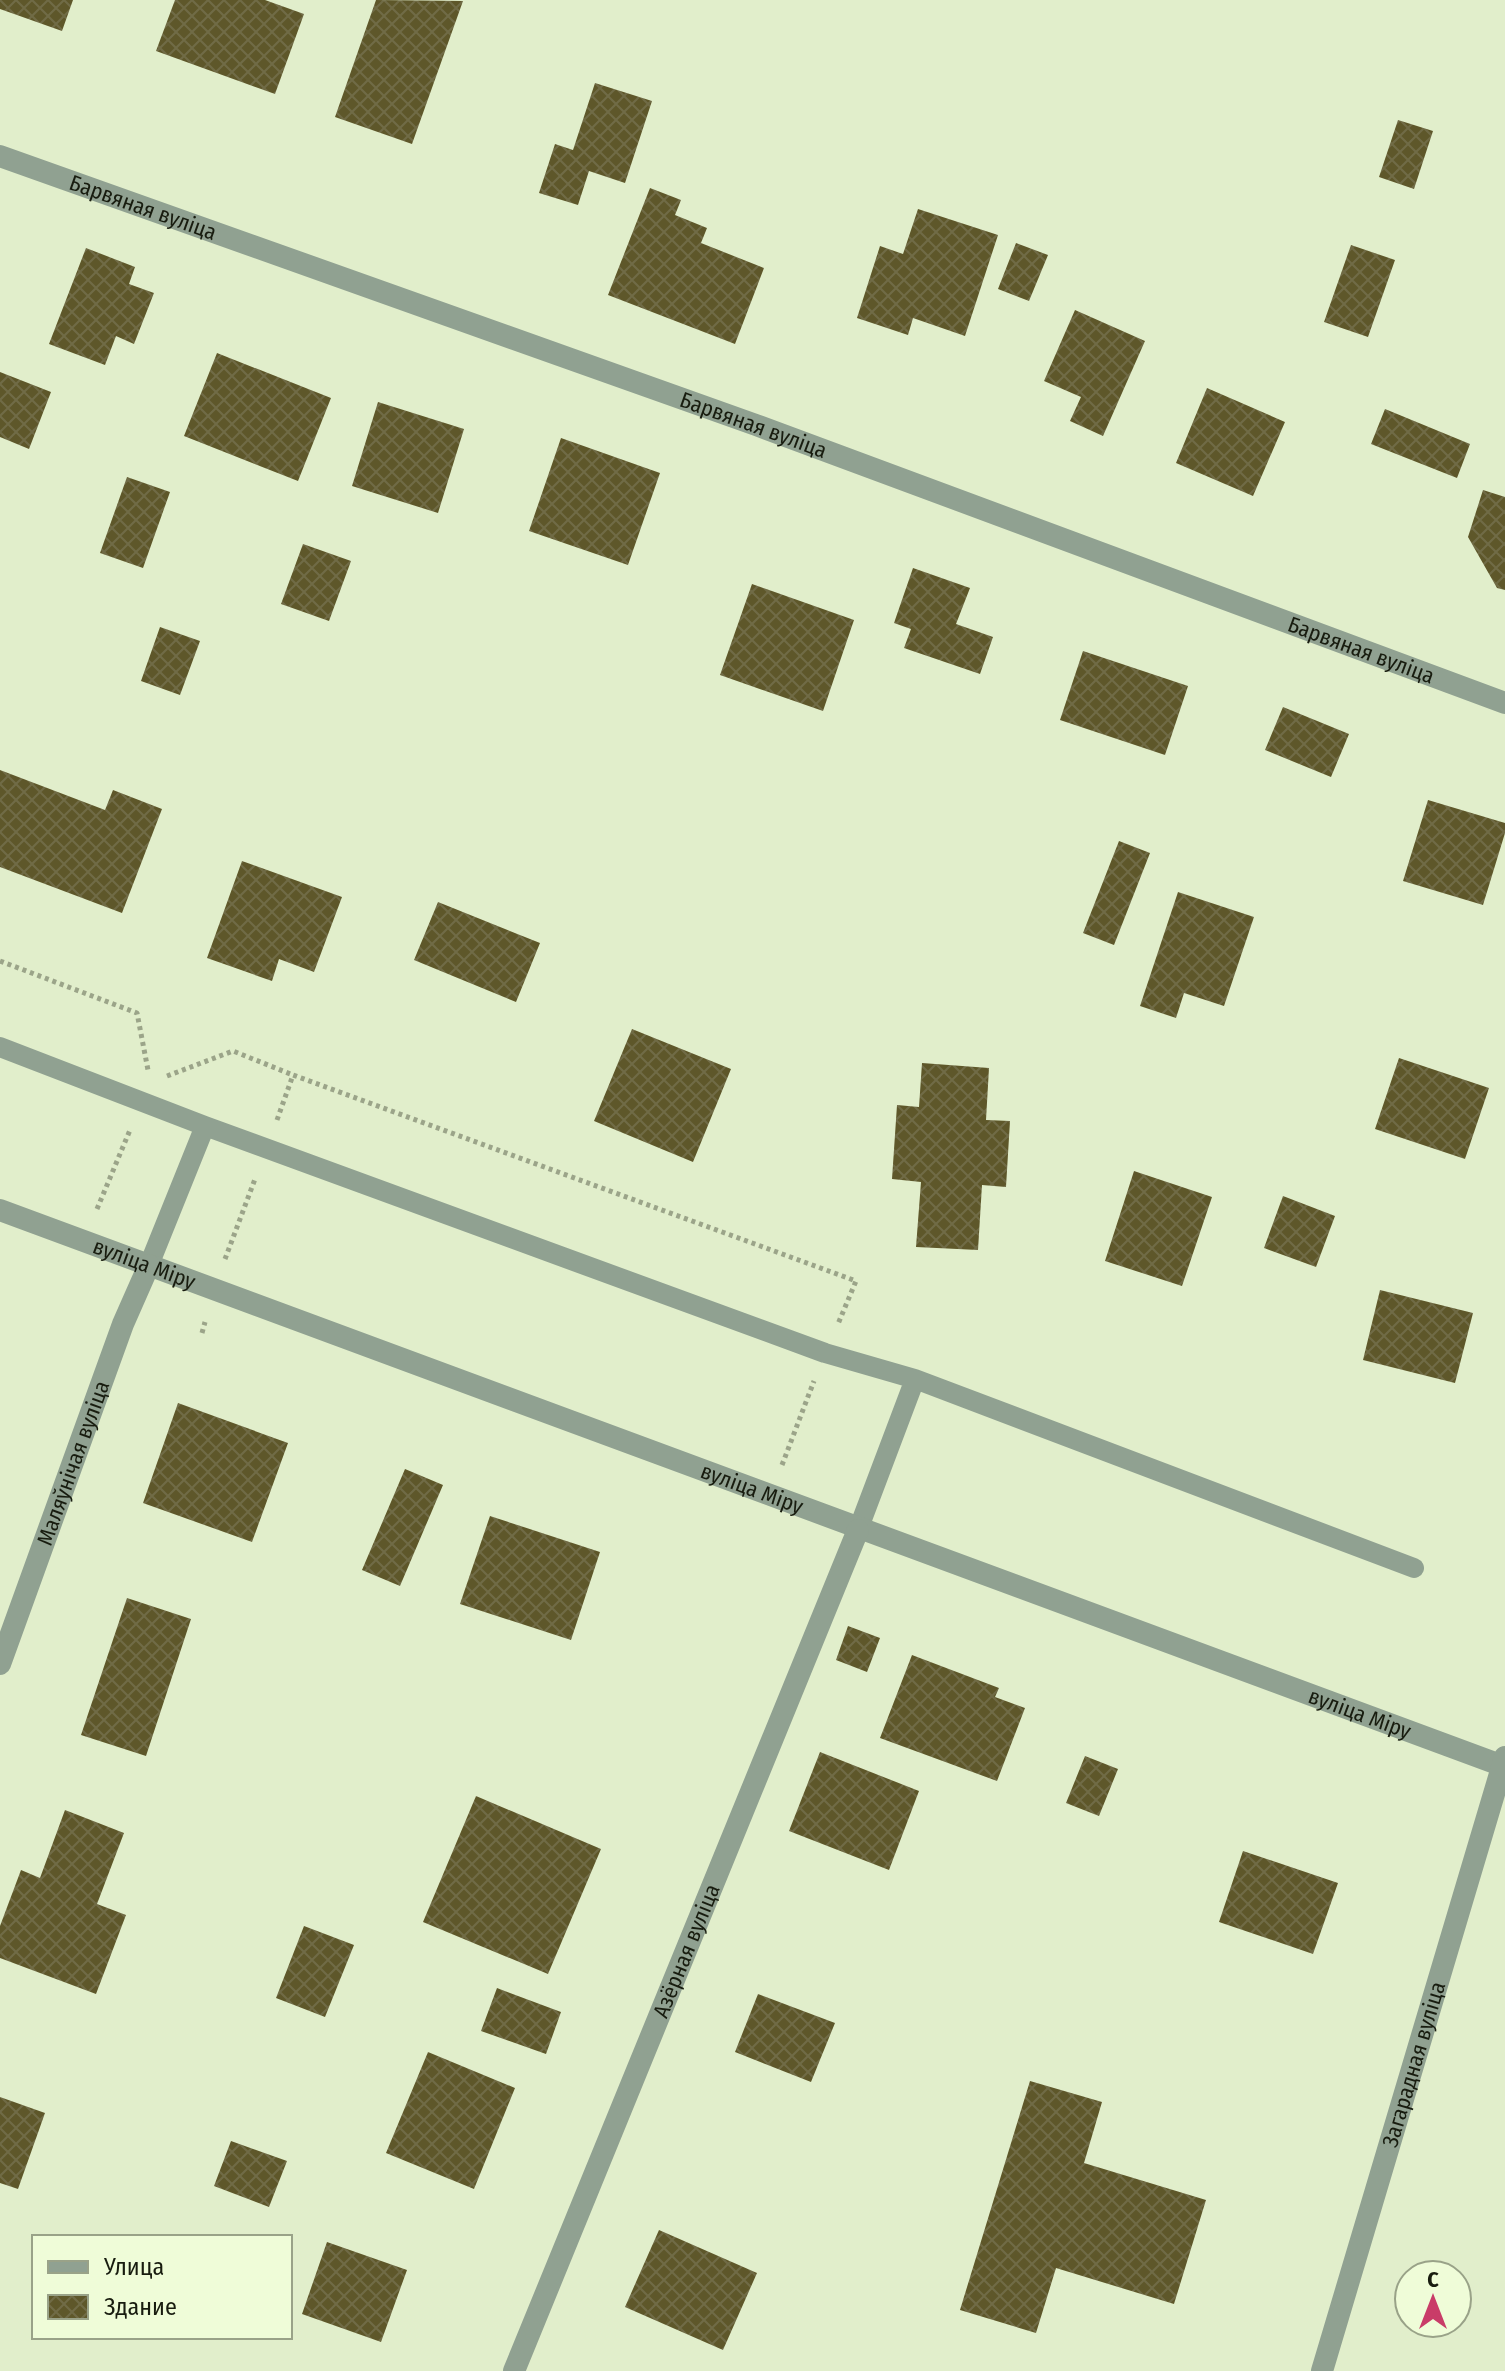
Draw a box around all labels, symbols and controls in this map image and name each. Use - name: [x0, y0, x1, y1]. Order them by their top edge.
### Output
- street label: Барвяная вуліца: [66, 169, 220, 246]
- street label: Барвяная вуліца: [676, 386, 831, 464]
- street label: Барвяная вуліца: [1284, 611, 1438, 690]
- street label: вуліца Міру: [89, 1233, 200, 1295]
- street label: Маляўнічая вуліца: [31, 1377, 115, 1549]
- street label: вуліца Міру: [697, 1457, 807, 1520]
- street label: вуліца Міру: [1305, 1682, 1415, 1745]
- street label: Азёрная вуліца: [647, 1880, 726, 2022]
- street label: Загарадная вуліца: [1376, 1979, 1451, 2150]
- legend: [32, 2235, 292, 2339]
- text: Улица: [103, 2253, 164, 2281]
- north arrow: [1393, 2259, 1473, 2339]
- text: С: [1427, 2266, 1439, 2293]
- text: Здание: [104, 2293, 177, 2321]

